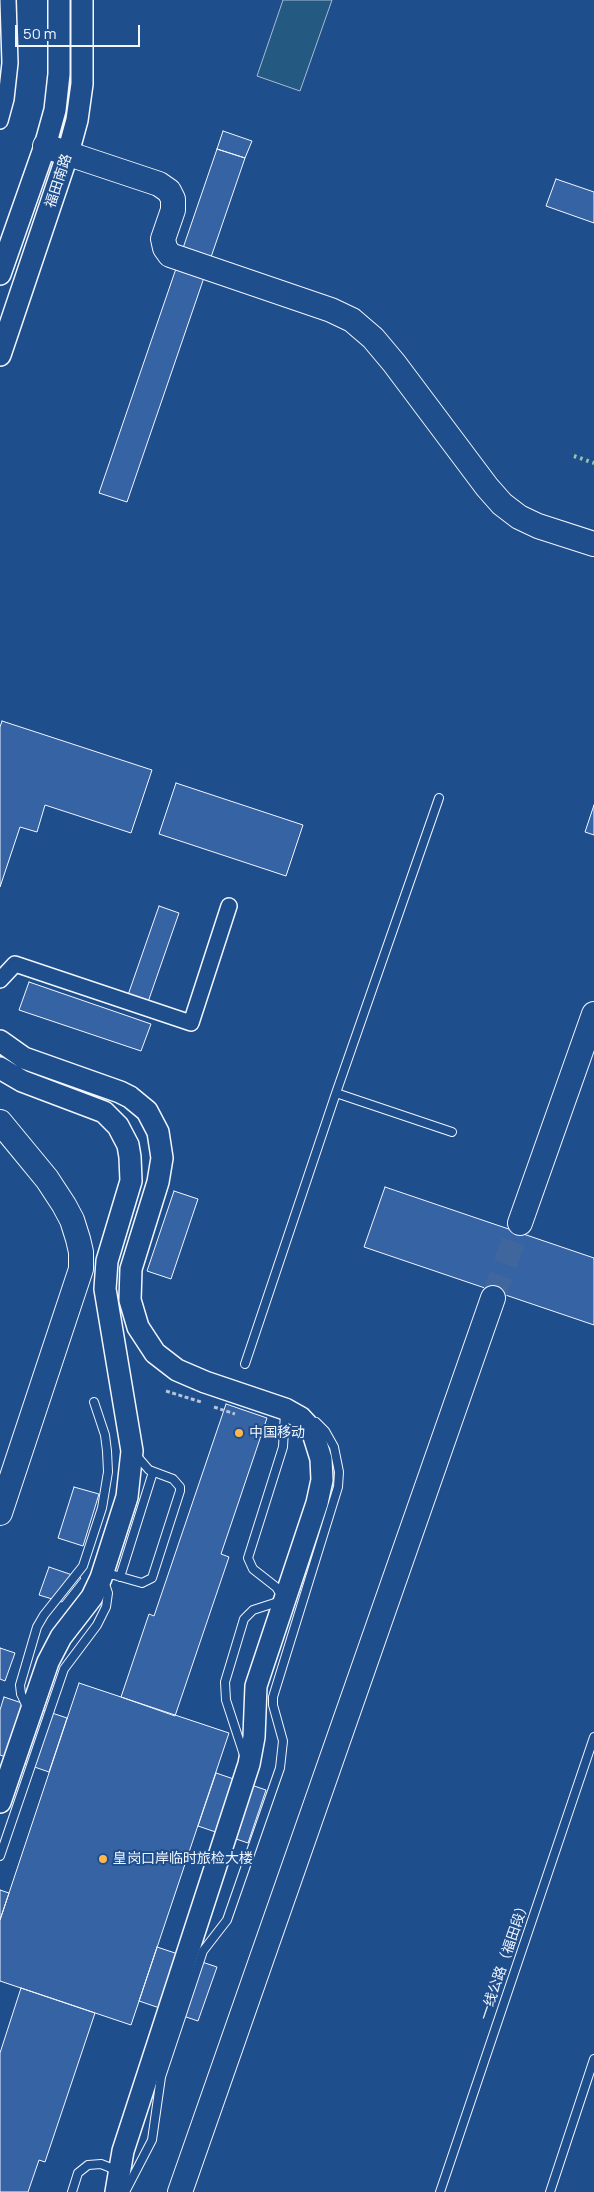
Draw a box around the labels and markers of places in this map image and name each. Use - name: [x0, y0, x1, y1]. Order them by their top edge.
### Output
- place label: 中国移动: [249, 1425, 305, 1441]
- marker: 中国移动: [233, 1427, 245, 1439]
- place label: 皇岗口岸临时旅检大楼: [113, 1851, 253, 1867]
- marker: 皇岗口岸临时旅检大楼: [97, 1853, 109, 1865]

